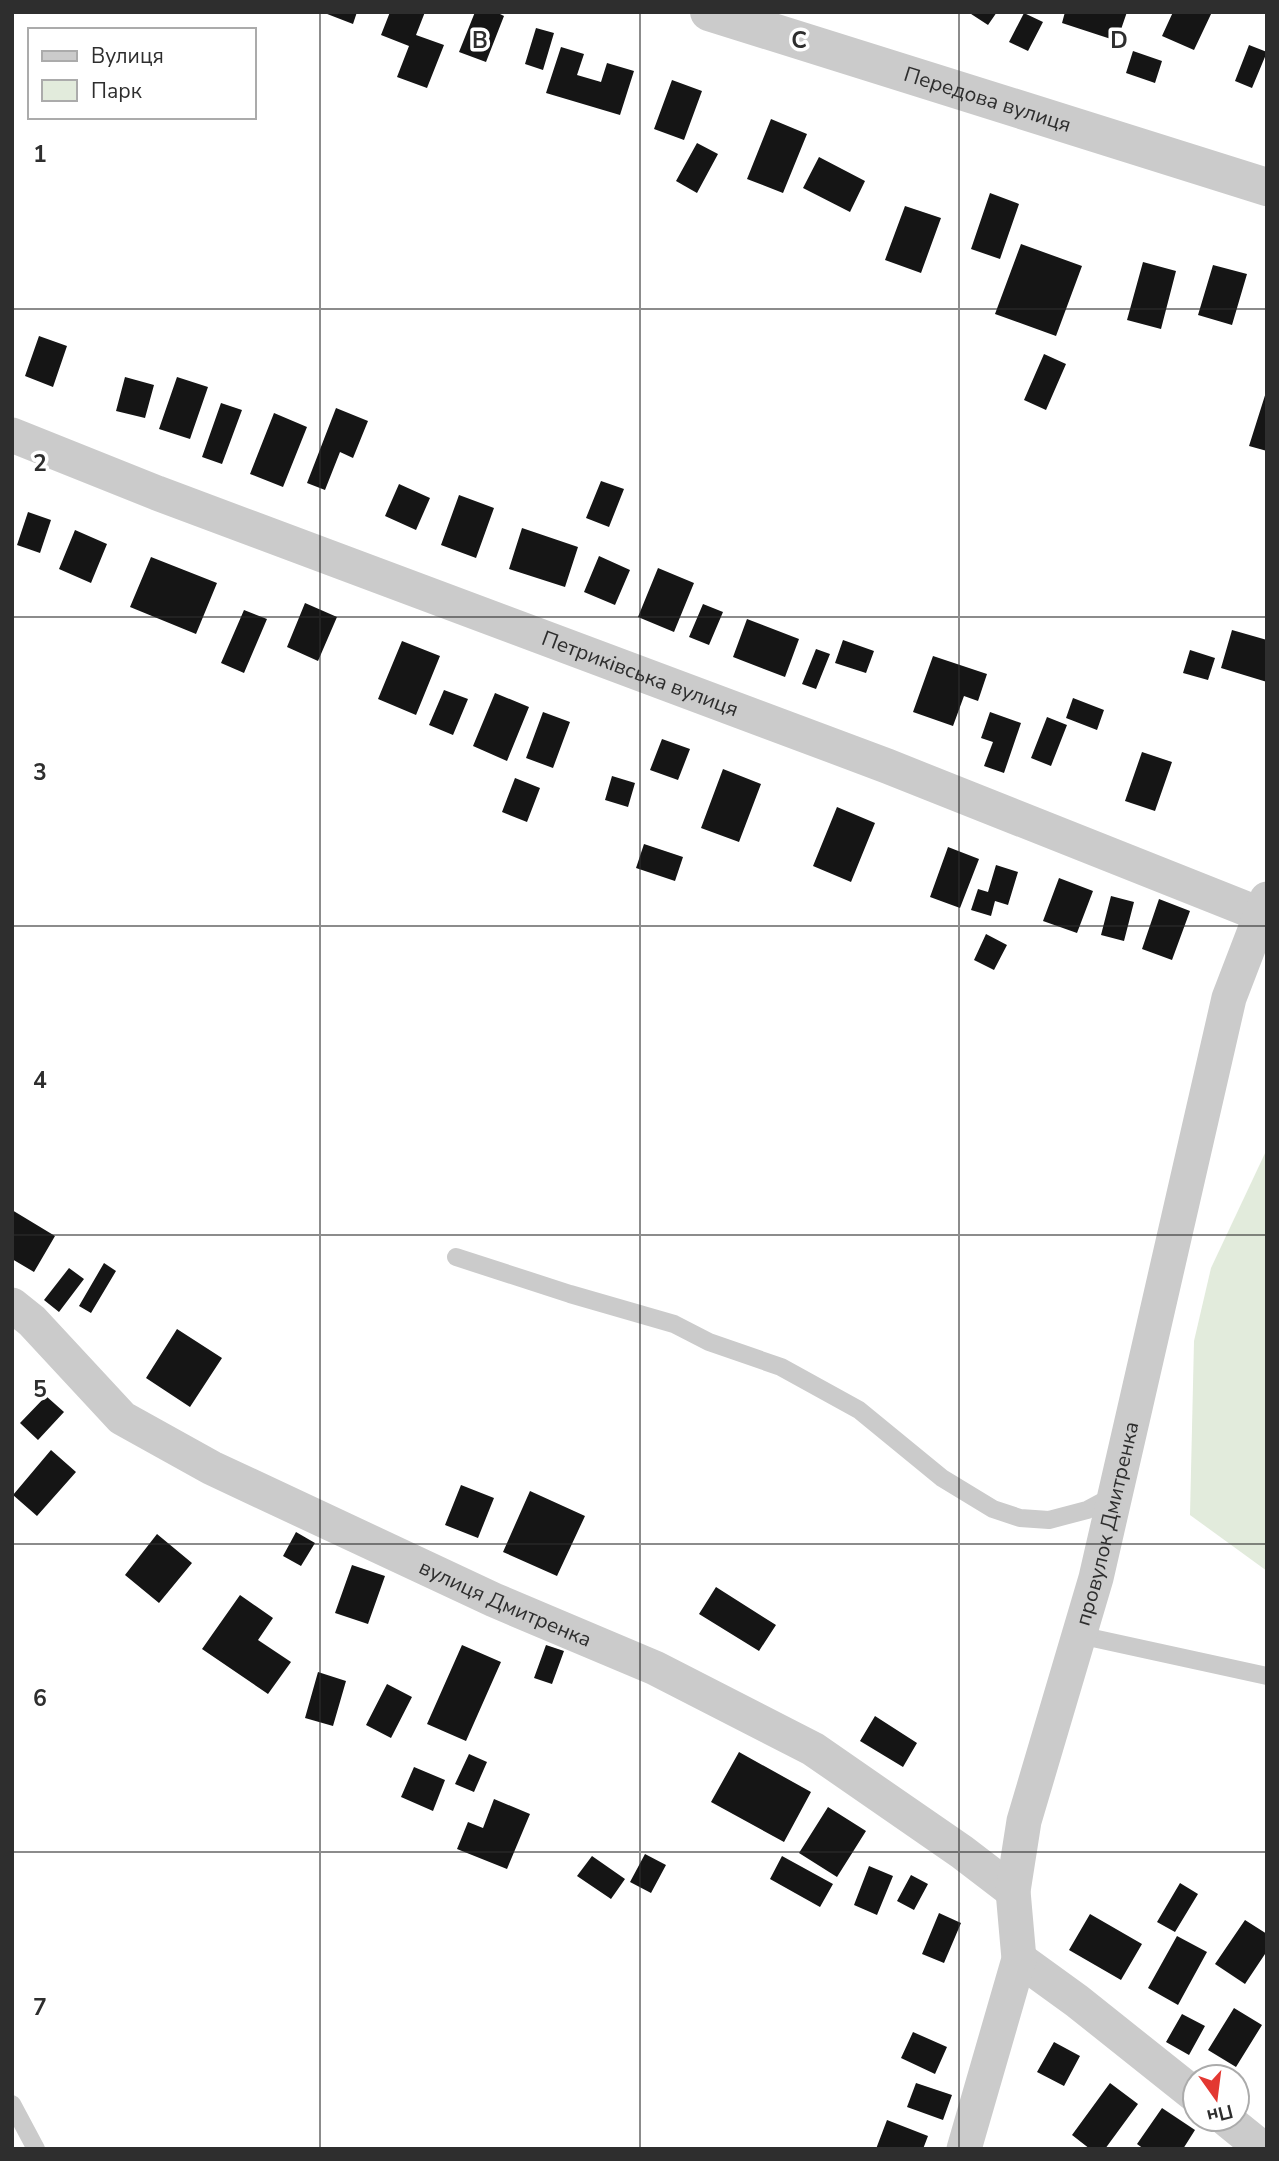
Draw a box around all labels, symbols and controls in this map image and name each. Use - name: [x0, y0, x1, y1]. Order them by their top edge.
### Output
- text: B: [472, 25, 488, 56]
- text: C: [791, 25, 807, 56]
- text: D: [1110, 25, 1128, 56]
- legend: [28, 28, 256, 119]
- text: Вулиця: [91, 42, 164, 70]
- street label: Передова вулиця: [901, 60, 1075, 139]
- text: Парк: [91, 77, 143, 105]
- text: 1: [33, 139, 47, 170]
- text: 2: [33, 448, 47, 479]
- street label: Петриківська вулиця: [538, 624, 742, 723]
- text: 3: [33, 757, 47, 788]
- text: 4: [33, 1065, 47, 1096]
- text: 5: [33, 1374, 47, 1405]
- street label: провулок Дмитренка: [1069, 1419, 1145, 1629]
- street label: вулиця Дмитренка: [415, 1553, 596, 1654]
- text: 6: [33, 1683, 47, 1714]
- text: 7: [33, 1992, 47, 2023]
- north arrow: [1181, 2063, 1251, 2133]
- text: Пн: [1204, 2098, 1236, 2129]

